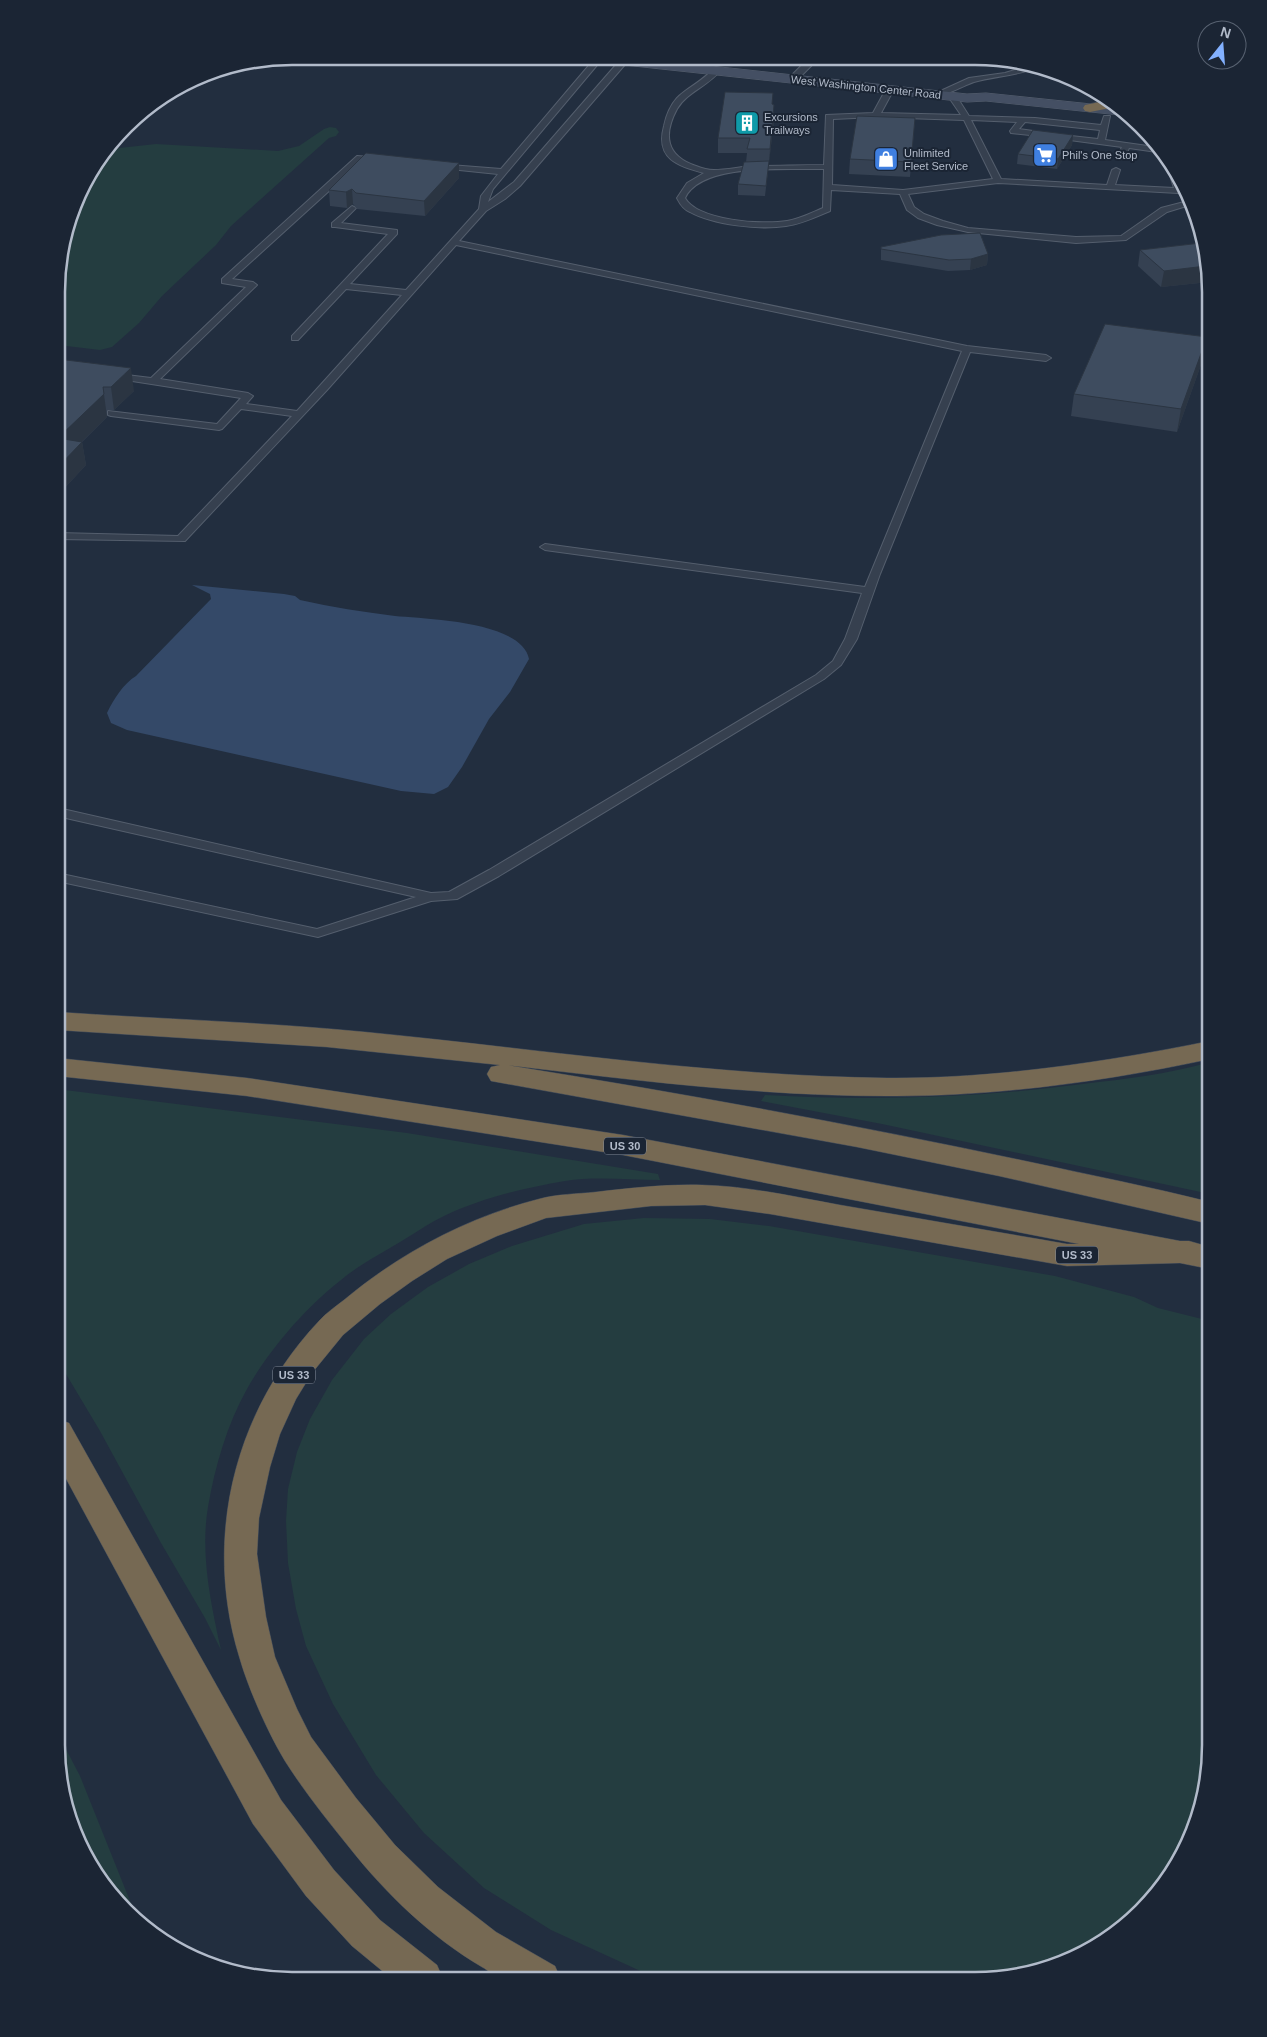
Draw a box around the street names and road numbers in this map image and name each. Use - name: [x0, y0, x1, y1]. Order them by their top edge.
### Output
- street label: West Washington Center Road: [790, 73, 942, 101]
- road number: US 30: [604, 1138, 646, 1154]
- road number: US 33: [1056, 1246, 1098, 1264]
- road number: US 33: [273, 1366, 315, 1384]

